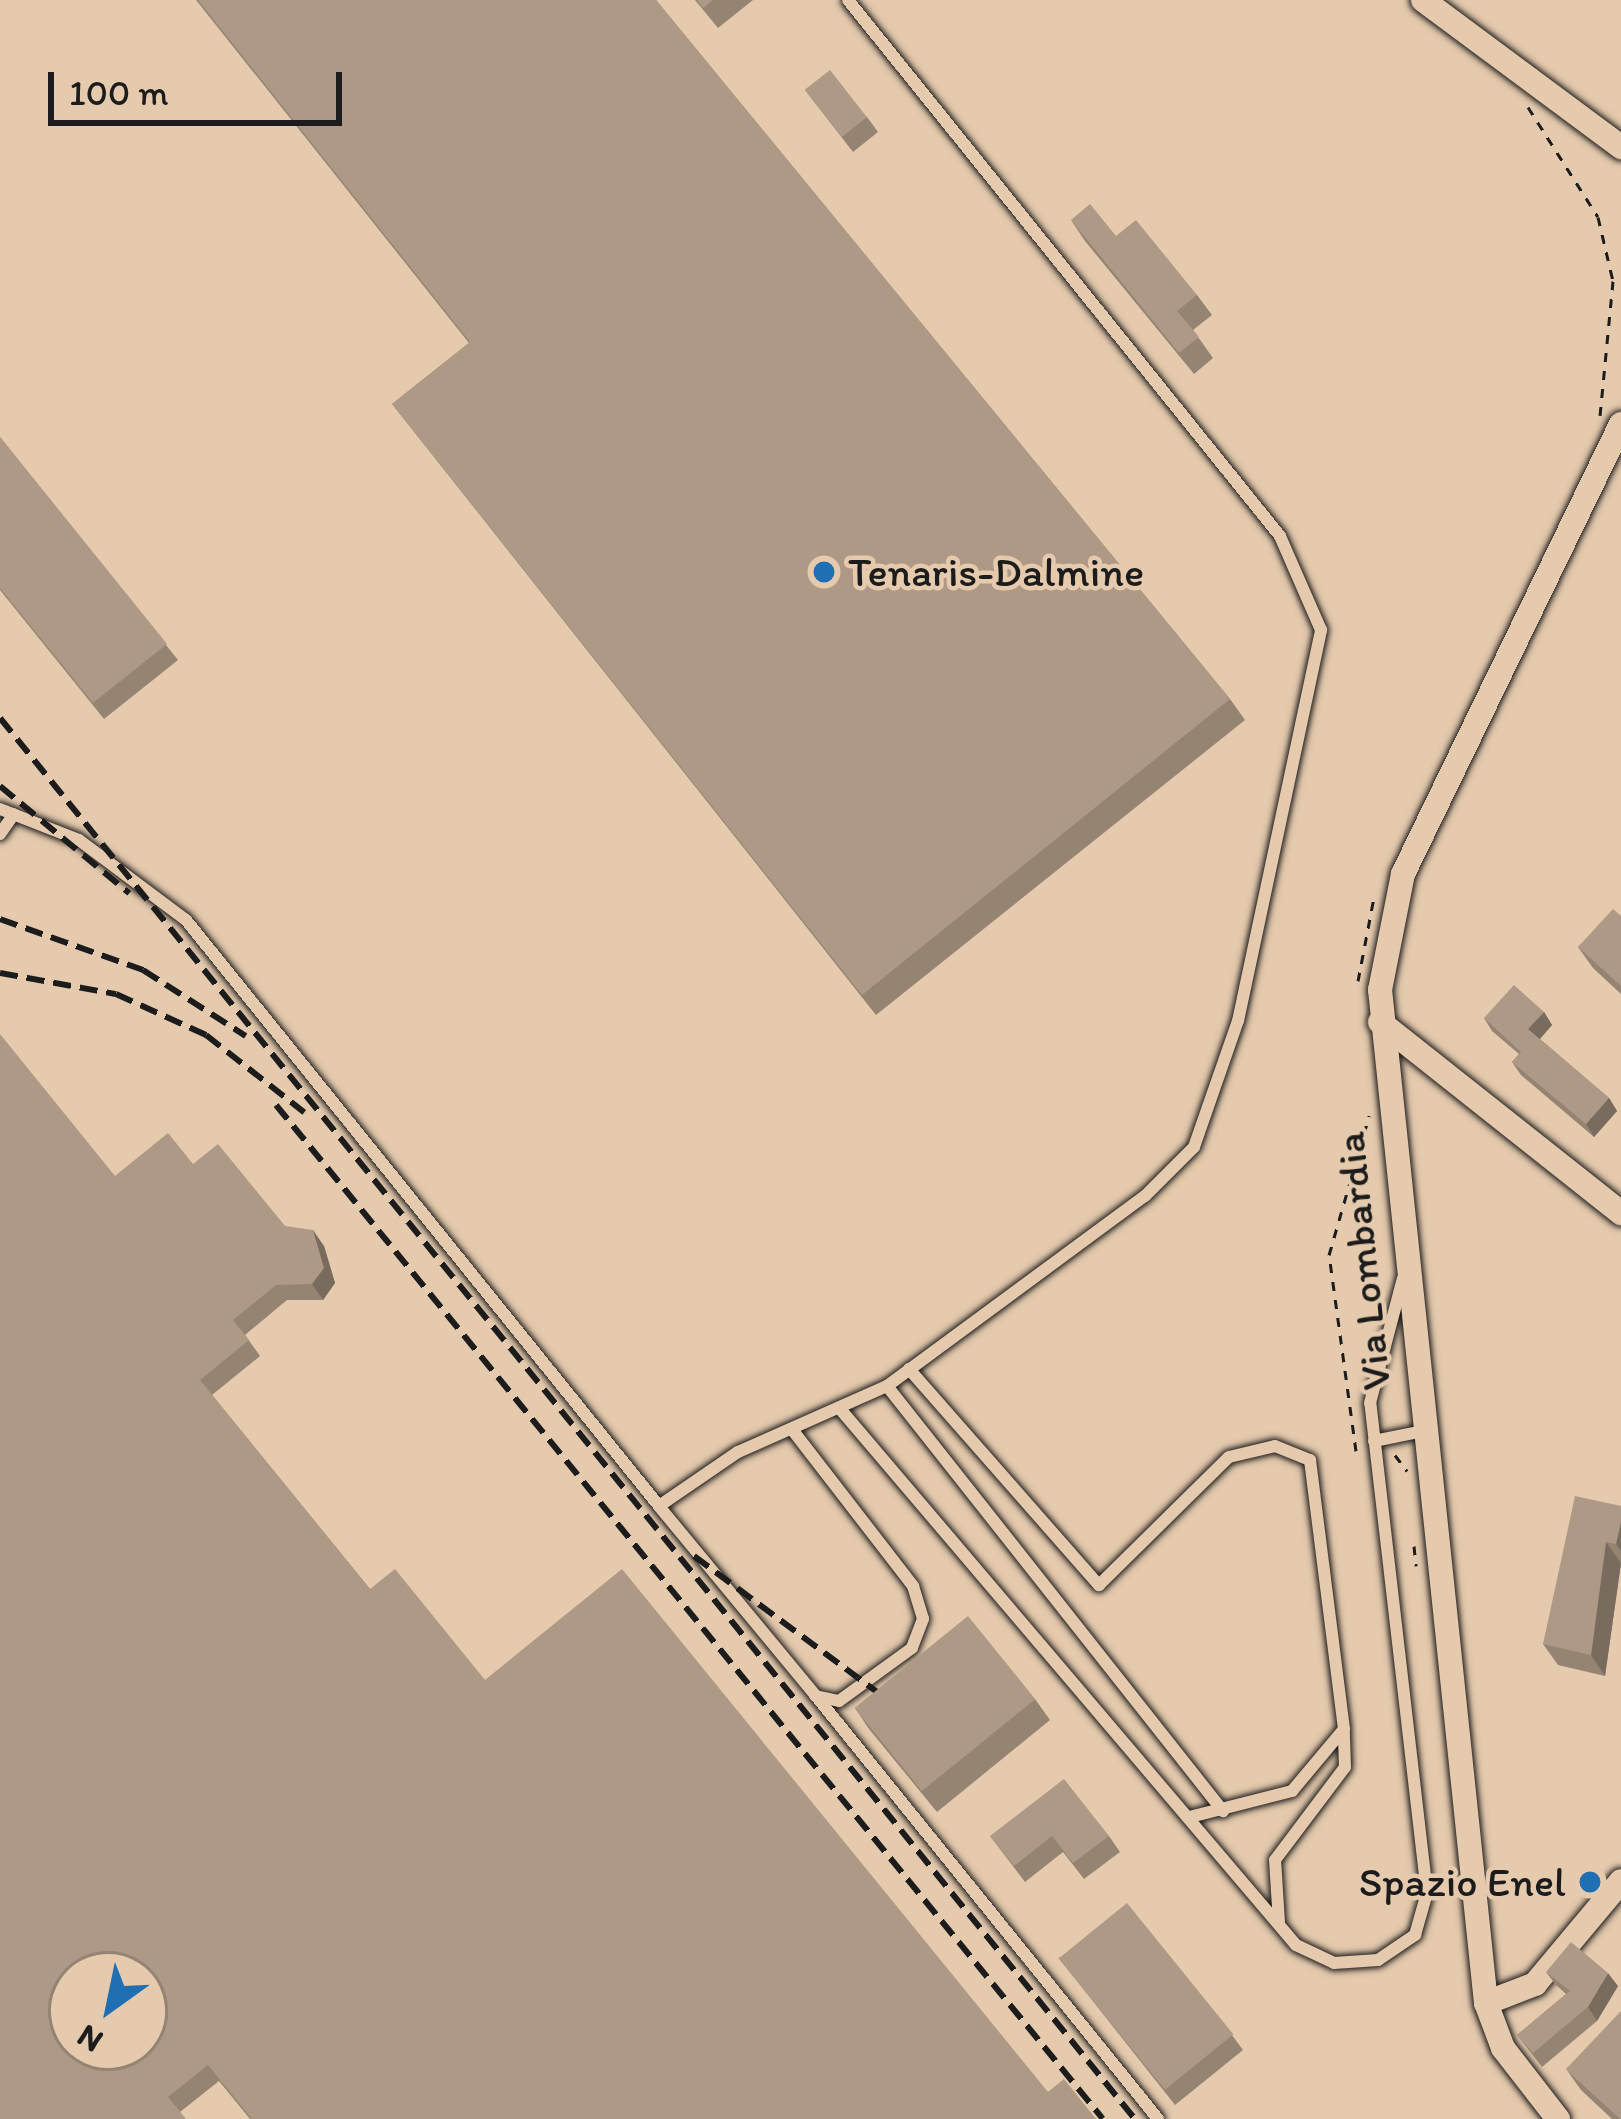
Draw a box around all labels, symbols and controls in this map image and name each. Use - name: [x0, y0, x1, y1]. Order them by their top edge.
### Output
- scale bar: [54, 48, 348, 122]
- text: 100 m: [69, 71, 168, 114]
- place label: Tenaris-Dalmine: [848, 547, 1144, 597]
- marker: Tenaris-Dalmine: [811, 559, 837, 585]
- street label: Via Lombardia: [1324, 1130, 1402, 1392]
- place label: Spazio Enel: [1359, 1857, 1566, 1907]
- marker: Spazio Enel: [1577, 1869, 1603, 1895]
- north arrow: [48, 1951, 168, 2071]
- text: N: [70, 2017, 110, 2062]

